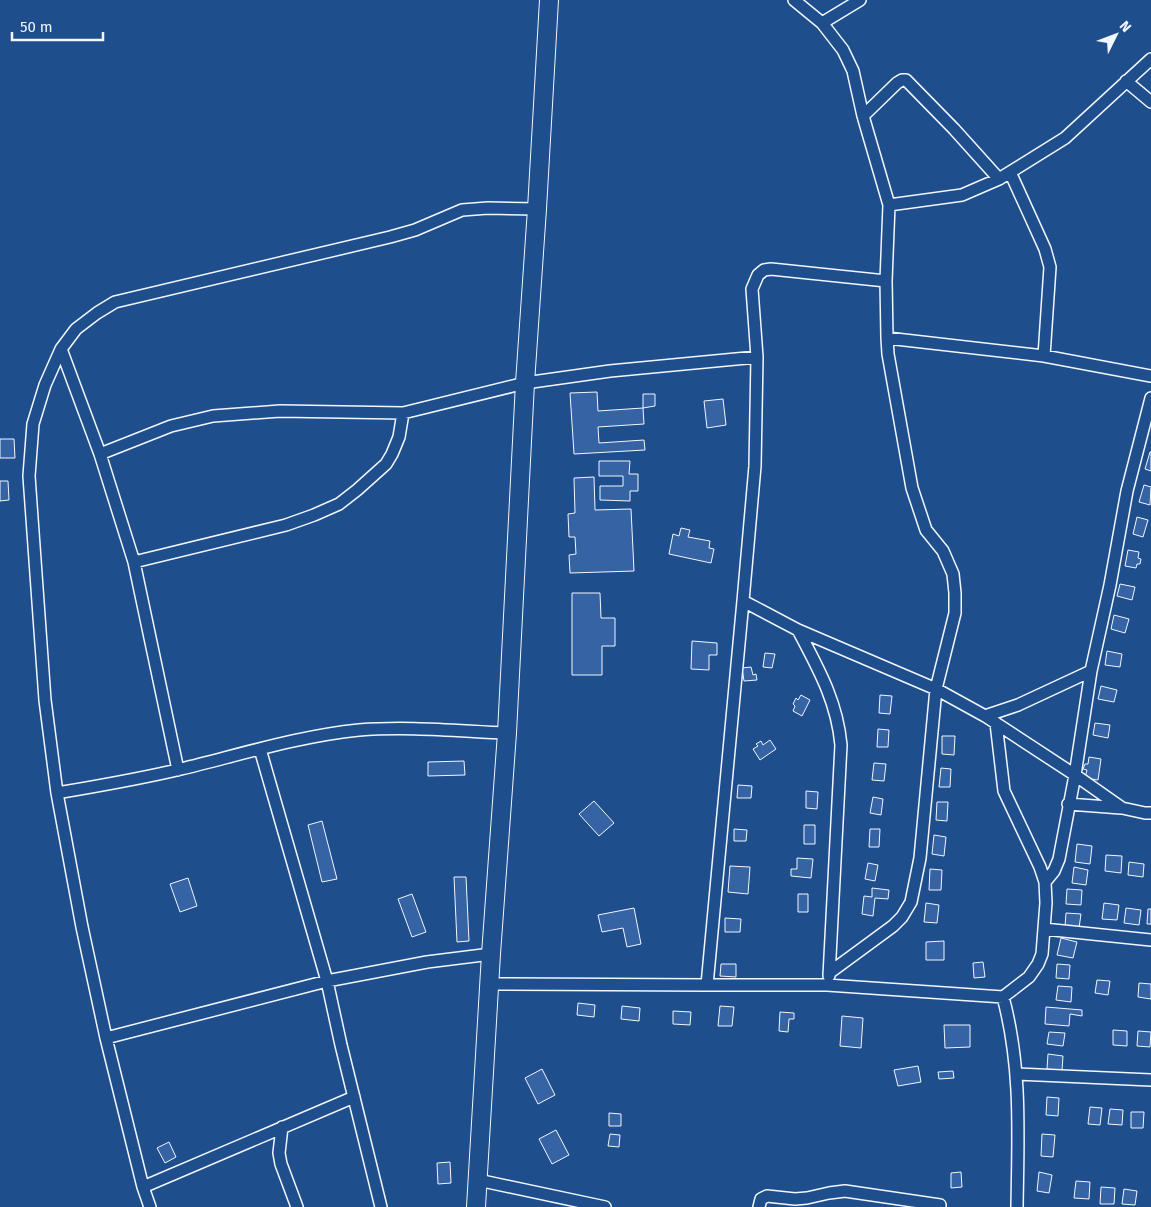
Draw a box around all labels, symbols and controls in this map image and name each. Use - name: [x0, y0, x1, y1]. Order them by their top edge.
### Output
- scale bar: [12, 10, 104, 42]
- north arrow: [1091, 10, 1141, 60]
- text: N: [1116, 17, 1135, 36]
- text: 50 m: [20, 18, 53, 36]

